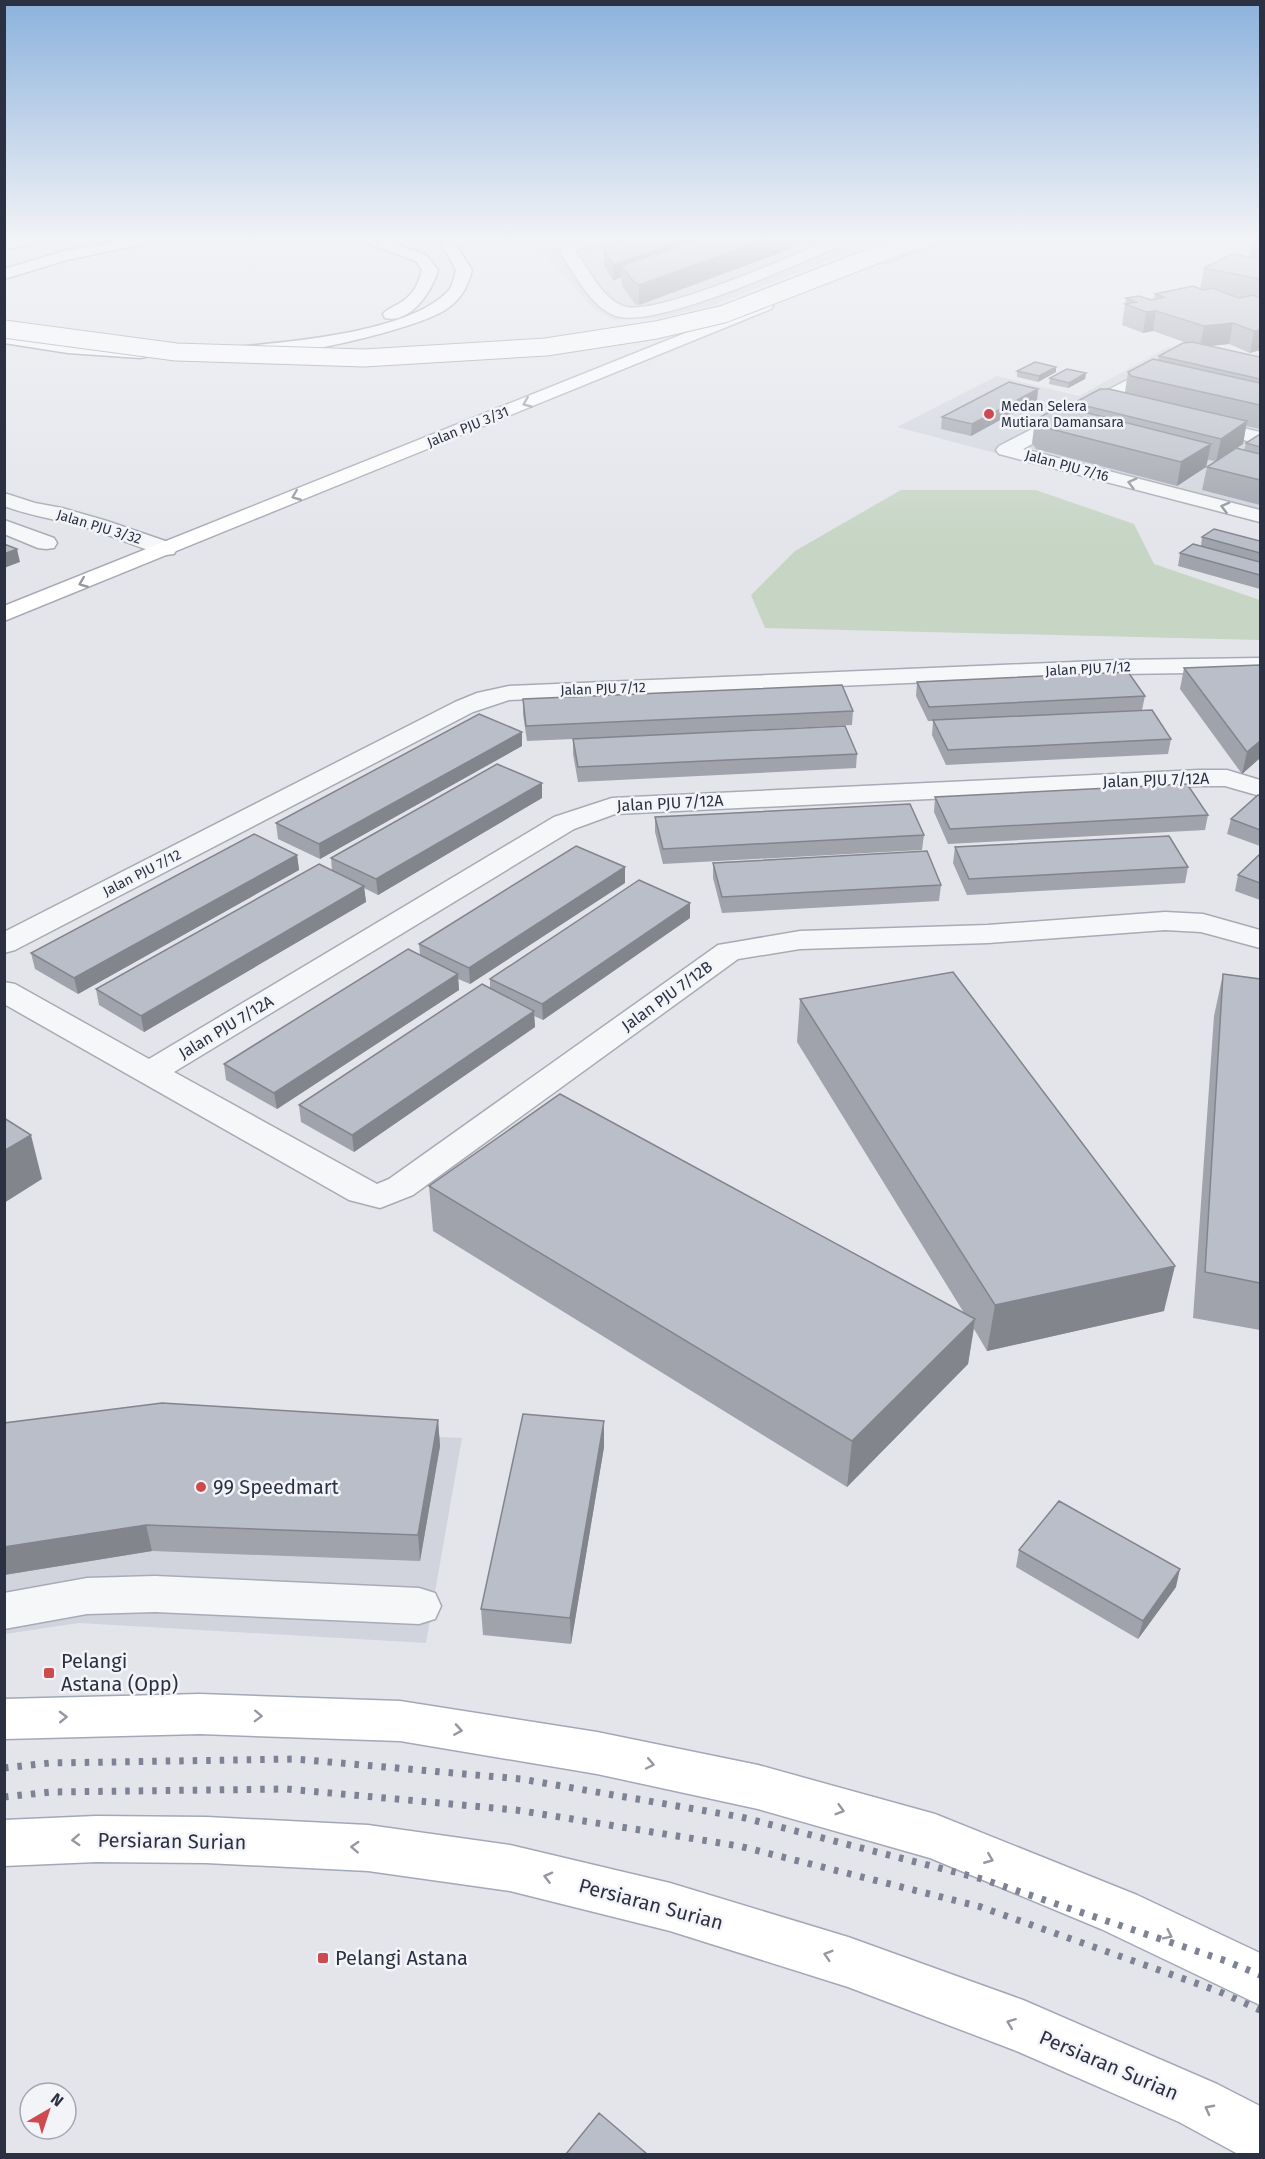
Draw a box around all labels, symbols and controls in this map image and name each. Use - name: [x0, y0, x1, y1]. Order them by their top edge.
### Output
- one-way arrow: [522, 396, 533, 408]
- place label: Medan Selera Mutiara Damansara: [1001, 398, 1124, 431]
- street label: Jalan PJU 3/31: [425, 403, 511, 451]
- marker: Medan Selera Mutiara Damansara: [982, 407, 996, 421]
- street label: Jalan PJU 7/16: [1023, 447, 1111, 485]
- one-way arrow: [1127, 477, 1137, 490]
- one-way arrow: [291, 489, 302, 501]
- one-way arrow: [1220, 502, 1230, 514]
- street label: Jalan PJU 3/32: [55, 506, 143, 548]
- one-way arrow: [78, 576, 89, 588]
- street label: Jalan PJU 7/12: [1045, 658, 1131, 680]
- street label: Jalan PJU 7/12: [560, 679, 646, 699]
- street label: Jalan PJU 7/12A: [1102, 769, 1210, 791]
- street label: Jalan PJU 7/12A: [616, 791, 725, 815]
- street label: Jalan PJU 7/12: [100, 846, 184, 900]
- street label: Jalan PJU 7/12B: [618, 957, 716, 1035]
- street label: Jalan PJU 7/12A: [175, 991, 277, 1063]
- place label: 99 Speedmart: [213, 1475, 340, 1499]
- marker: 99 Speedmart: [194, 1480, 208, 1494]
- place label: Pelangi Astana (Opp): [61, 1649, 178, 1696]
- marker: Pelangi Astana (Opp): [42, 1666, 56, 1680]
- one-way arrow: [253, 1710, 262, 1723]
- one-way arrow: [58, 1711, 67, 1724]
- one-way arrow: [454, 1724, 463, 1736]
- one-way arrow: [645, 1757, 655, 1770]
- one-way arrow: [834, 1803, 844, 1815]
- street label: Persiaran Surian: [97, 1828, 247, 1854]
- one-way arrow: [72, 1833, 81, 1846]
- one-way arrow: [351, 1841, 360, 1854]
- one-way arrow: [983, 1852, 994, 1864]
- one-way arrow: [543, 1871, 553, 1884]
- street label: Persiaran Surian: [576, 1873, 726, 1935]
- one-way arrow: [1162, 1928, 1173, 1940]
- place label: Pelangi Astana: [335, 1946, 468, 1970]
- one-way arrow: [823, 1950, 834, 1962]
- marker: Pelangi Astana: [316, 1951, 330, 1965]
- one-way arrow: [1006, 2017, 1017, 2030]
- street label: Persiaran Surian: [1036, 2025, 1182, 2105]
- north arrow: [18, 2081, 78, 2141]
- text: N: [47, 2089, 67, 2110]
- one-way arrow: [1205, 2105, 1215, 2116]

